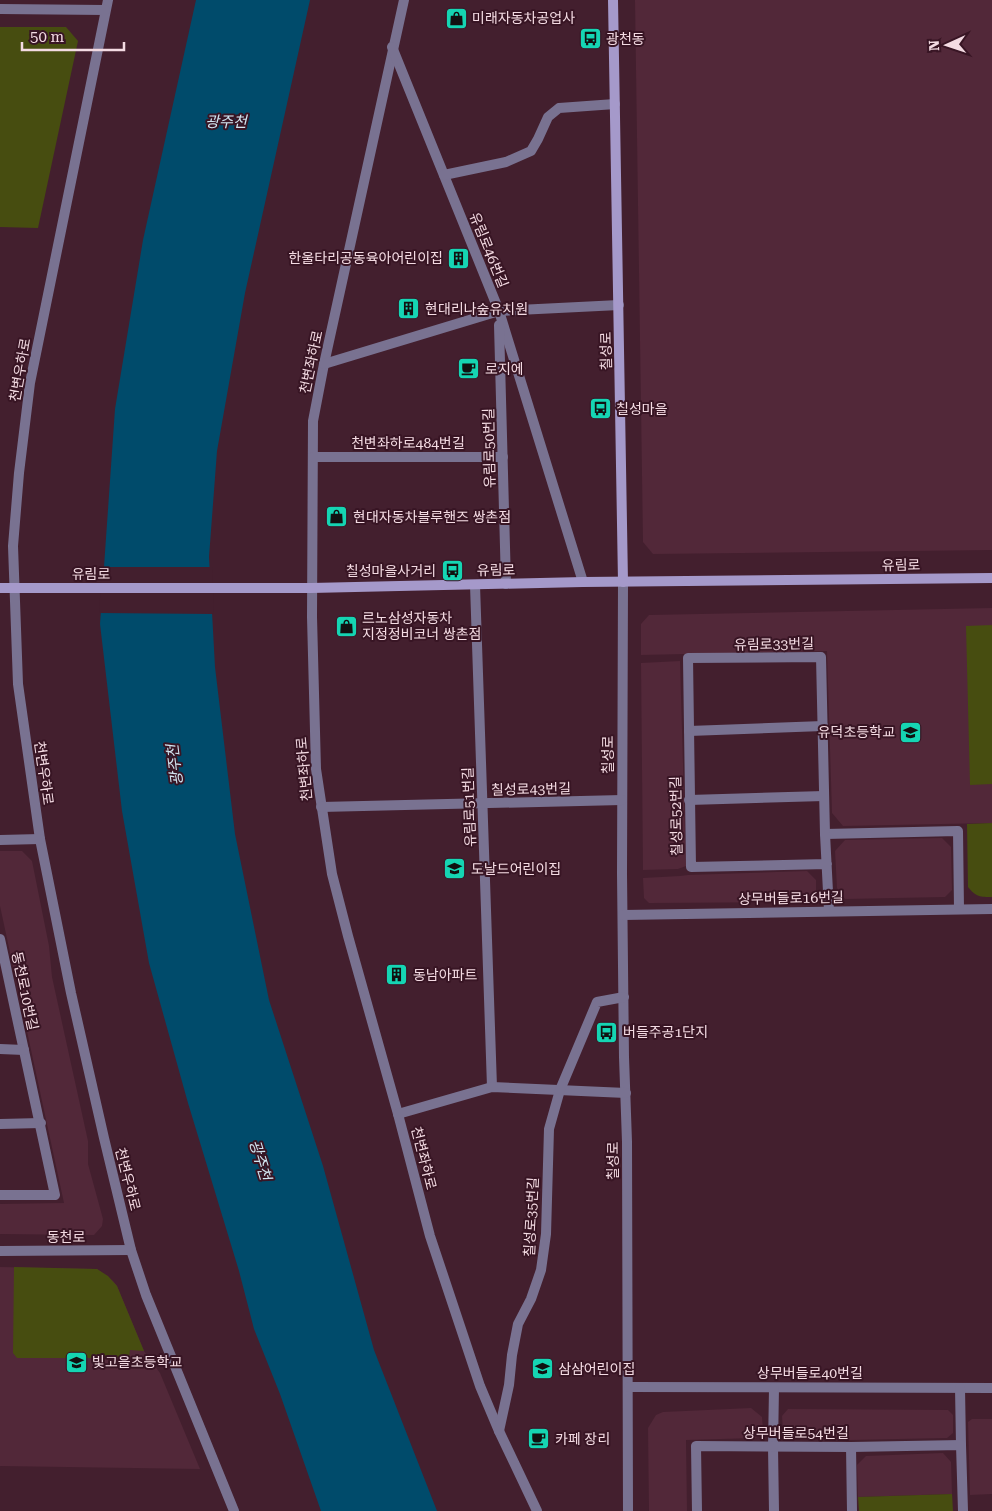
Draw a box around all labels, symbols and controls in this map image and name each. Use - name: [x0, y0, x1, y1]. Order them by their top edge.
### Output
- shop icon: 미래자동차공업사: [444, 6, 468, 30]
- place label: 미래자동차공업사: [472, 10, 575, 26]
- scale bar: [22, 20, 125, 52]
- north arrow: [922, 20, 972, 70]
- bus stop icon: 광천동: [578, 27, 602, 51]
- text: 50 m: [30, 28, 65, 46]
- place label: 광천동: [606, 31, 645, 47]
- text: N: [926, 40, 942, 51]
- water label: 광주천: [205, 113, 249, 131]
- street label: 유림로46번길: [467, 210, 511, 290]
- building icon: 한울타리공동육아어린이집: [447, 246, 471, 270]
- place label: 한울타리공동육아어린이집: [288, 250, 443, 266]
- building icon: 현대리나숲유치원: [397, 297, 421, 321]
- place label: 현대리나숲유치원: [425, 301, 528, 317]
- street label: 천변좌하로: [296, 329, 326, 395]
- street label: 칠성로: [598, 331, 614, 370]
- street label: 천변우하로: [7, 337, 33, 403]
- cafe icon: 로지에: [457, 357, 481, 381]
- place label: 로지에: [485, 361, 524, 377]
- bus stop icon: 칠성마을: [588, 397, 612, 421]
- place label: 칠성마을: [616, 401, 668, 417]
- street label: 유림로50번길: [480, 408, 498, 488]
- street label: 천변좌하로484번길: [351, 435, 465, 451]
- shop icon: 현대자동차블루핸즈 쌍촌점: [325, 505, 349, 529]
- place label: 현대자동차블루핸즈 쌍촌점: [353, 509, 511, 525]
- street label: 유림로: [882, 557, 921, 573]
- bus stop icon: 칠성마을사거리: [440, 559, 464, 583]
- street label: 유림로: [477, 562, 516, 578]
- place label: 칠성마을사거리: [346, 563, 436, 579]
- street label: 유림로: [72, 566, 110, 582]
- place label: 르노삼성자동차 지정정비코너 쌍촌점: [362, 610, 481, 642]
- shop icon: 르노삼성자동차 지정정비코너 쌍촌점: [334, 614, 358, 638]
- street label: 유림로33번길: [734, 635, 814, 653]
- school or university icon: 유덕초등학교: [899, 720, 923, 744]
- place label: 유덕초등학교: [818, 724, 895, 740]
- street label: 천변좌하로: [293, 736, 315, 802]
- street label: 칠성로: [600, 736, 616, 774]
- street label: 천변우하로: [32, 740, 56, 806]
- water label: 광주천: [163, 741, 186, 787]
- street label: 유림로51번길: [460, 767, 478, 847]
- street label: 칠성로52번길: [667, 776, 685, 856]
- street label: 칠성로43번길: [491, 780, 571, 798]
- school or university icon: 도날드어린이집: [443, 857, 467, 881]
- place label: 도날드어린이집: [471, 861, 561, 877]
- street label: 상무버들로16번길: [738, 889, 844, 907]
- street label: 동천로10번길: [9, 950, 41, 1032]
- building icon: 동남아파트: [385, 963, 409, 987]
- place label: 동남아파트: [413, 967, 478, 983]
- bus stop icon: 버들주공1단지: [595, 1020, 619, 1044]
- place label: 버들주공1단지: [623, 1024, 708, 1040]
- street label: 천변좌하로: [408, 1125, 440, 1191]
- water label: 광주천: [245, 1138, 275, 1185]
- street label: 칠성로: [605, 1142, 621, 1180]
- street label: 천변우하로: [112, 1146, 144, 1212]
- street label: 칠성로35번길: [521, 1177, 541, 1257]
- street label: 동천로: [47, 1229, 85, 1245]
- school or university icon: 빛고을초등학교: [64, 1350, 88, 1374]
- place label: 빛고을초등학교: [92, 1354, 182, 1370]
- school or university icon: 삼삼어린이집: [530, 1357, 554, 1381]
- place label: 삼삼어린이집: [558, 1361, 635, 1377]
- street label: 상무버들로40번길: [757, 1365, 863, 1381]
- street label: 상무버들로54번길: [743, 1425, 849, 1441]
- cafe icon: 카페 장리: [527, 1427, 551, 1451]
- place label: 카페 장리: [555, 1431, 610, 1447]

